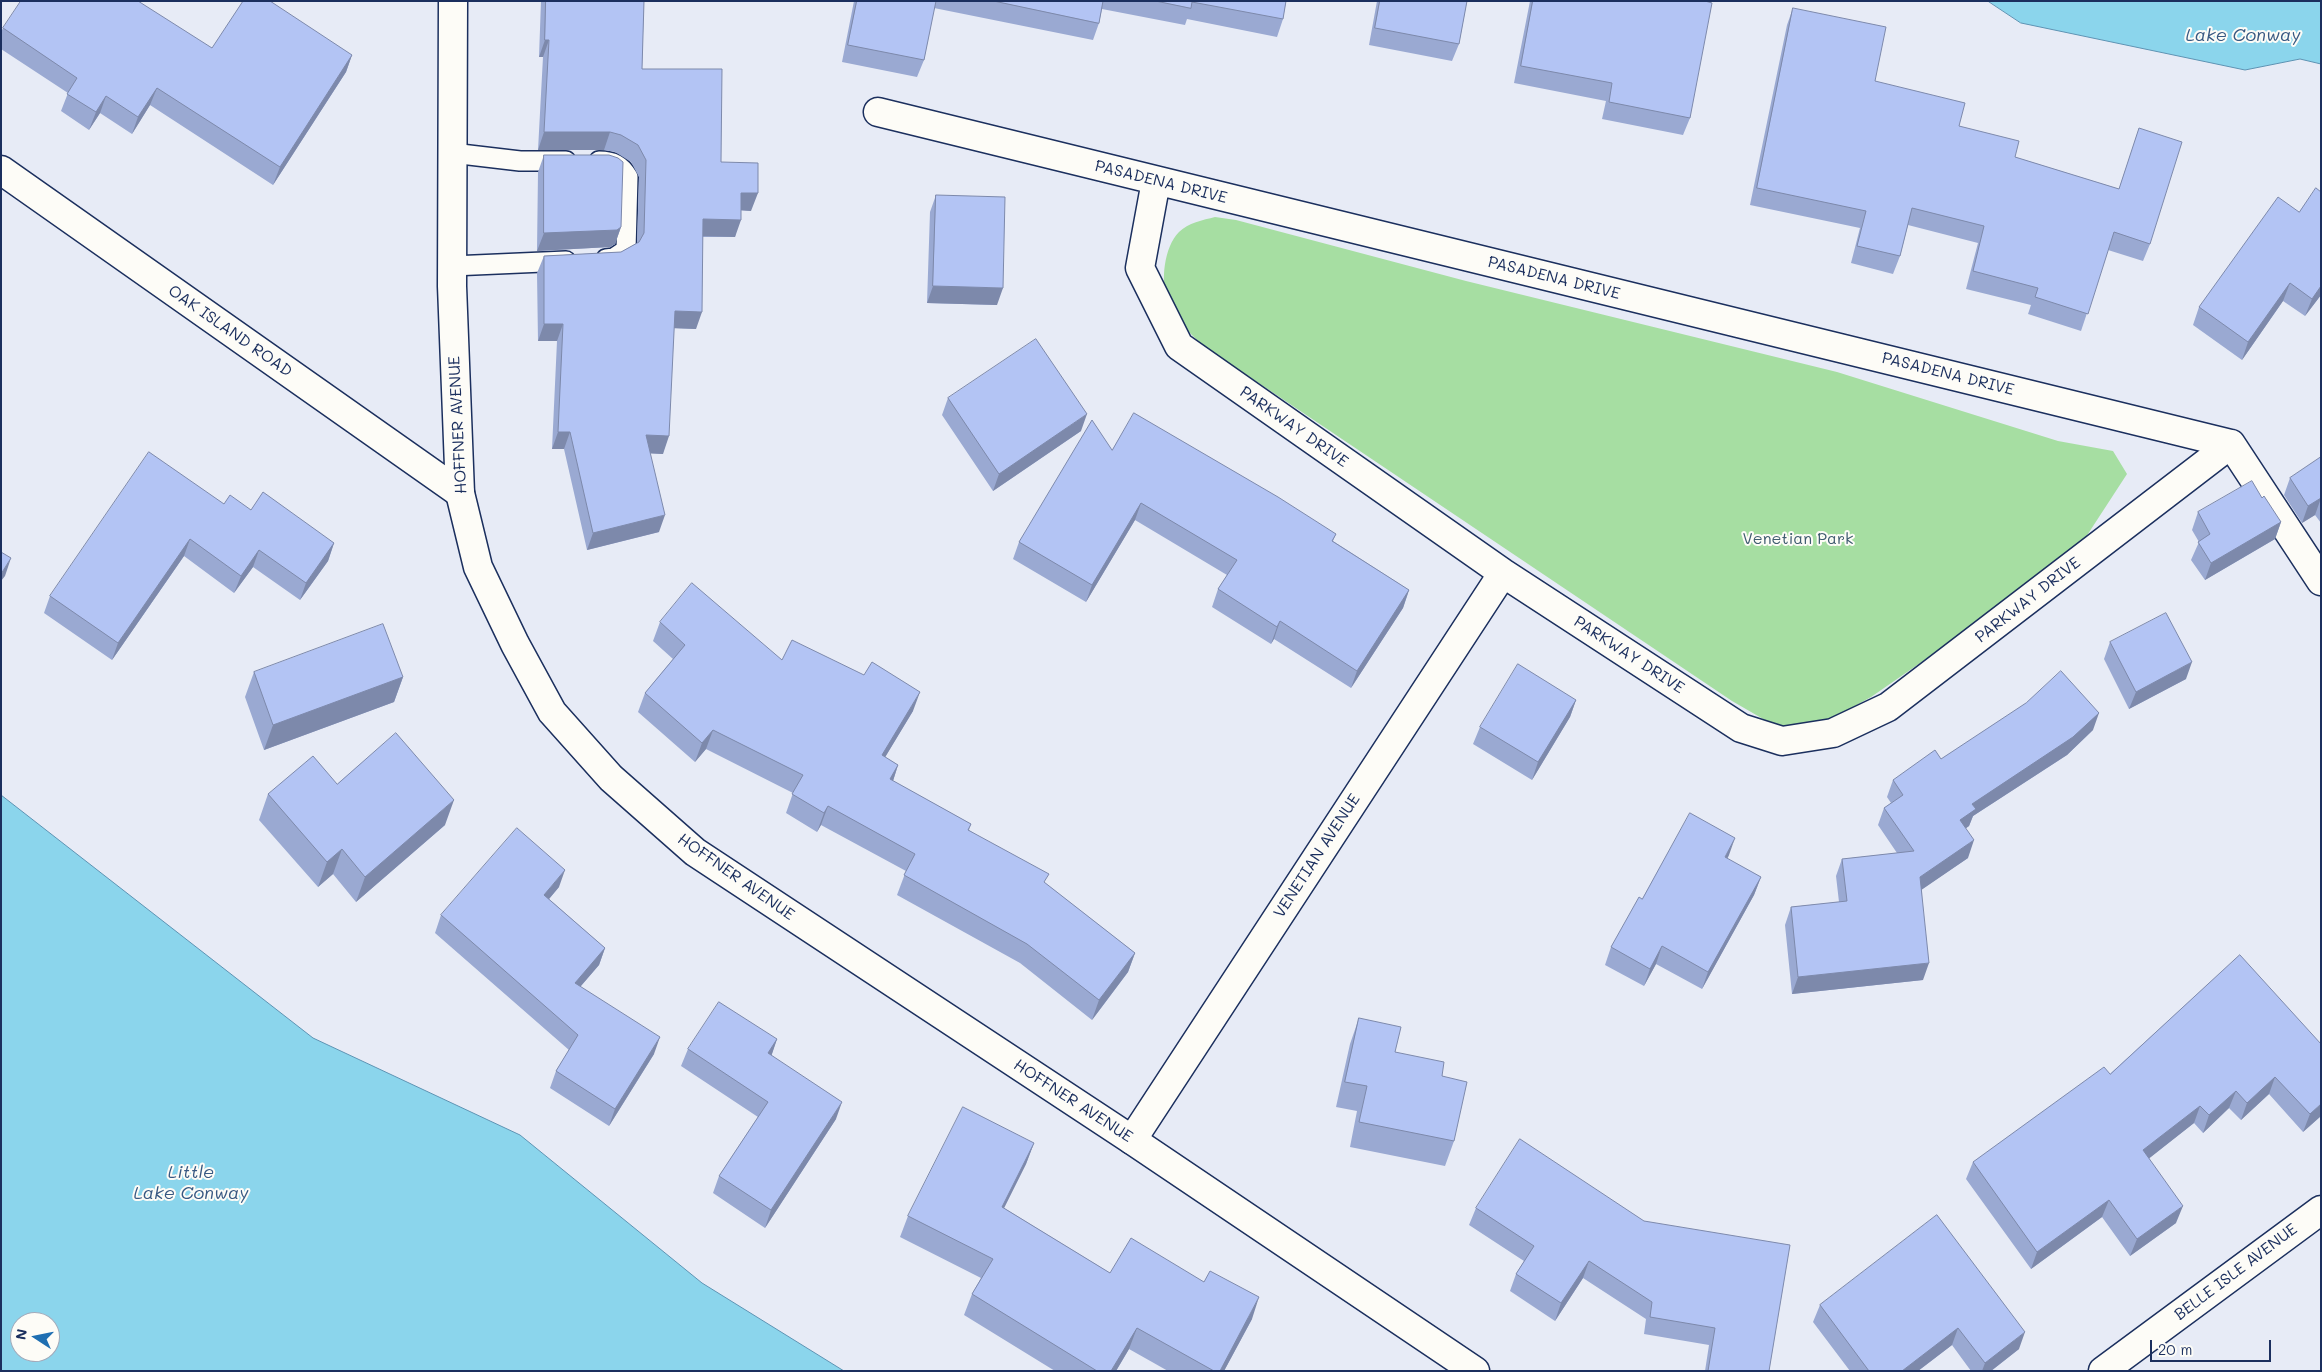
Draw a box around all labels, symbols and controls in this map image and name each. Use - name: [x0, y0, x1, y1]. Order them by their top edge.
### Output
- water label: Lake Conway: [2185, 24, 2301, 46]
- street label: PASADENA DRIVE: [1093, 156, 1229, 208]
- street label: PASADENA DRIVE: [1486, 252, 1622, 304]
- street label: OAK ISLAND ROAD: [164, 281, 296, 381]
- street label: PASADENA DRIVE: [1880, 348, 2016, 400]
- street label: HOFFNER AVENUE: [445, 356, 471, 494]
- street label: PARKWAY DRIVE: [1236, 382, 1352, 472]
- park label: Venetian Park: [1742, 529, 1854, 549]
- street label: PARKWAY DRIVE: [1972, 553, 2084, 647]
- street label: PARKWAY DRIVE: [1570, 612, 1688, 698]
- street label: VENETIAN AVENUE: [1270, 790, 1364, 922]
- street label: HOFFNER AVENUE: [674, 830, 798, 924]
- street label: HOFFNER AVENUE: [1010, 1055, 1136, 1147]
- water label: Little Lake Conway: [133, 1161, 249, 1204]
- street label: BELLE ISLE AVENUE: [2171, 1220, 2301, 1324]
- north arrow: [10, 1312, 60, 1362]
- text: N: [10, 1327, 31, 1341]
- scale bar: [2152, 1330, 2273, 1362]
- text: 20 m: [2158, 1339, 2192, 1359]

